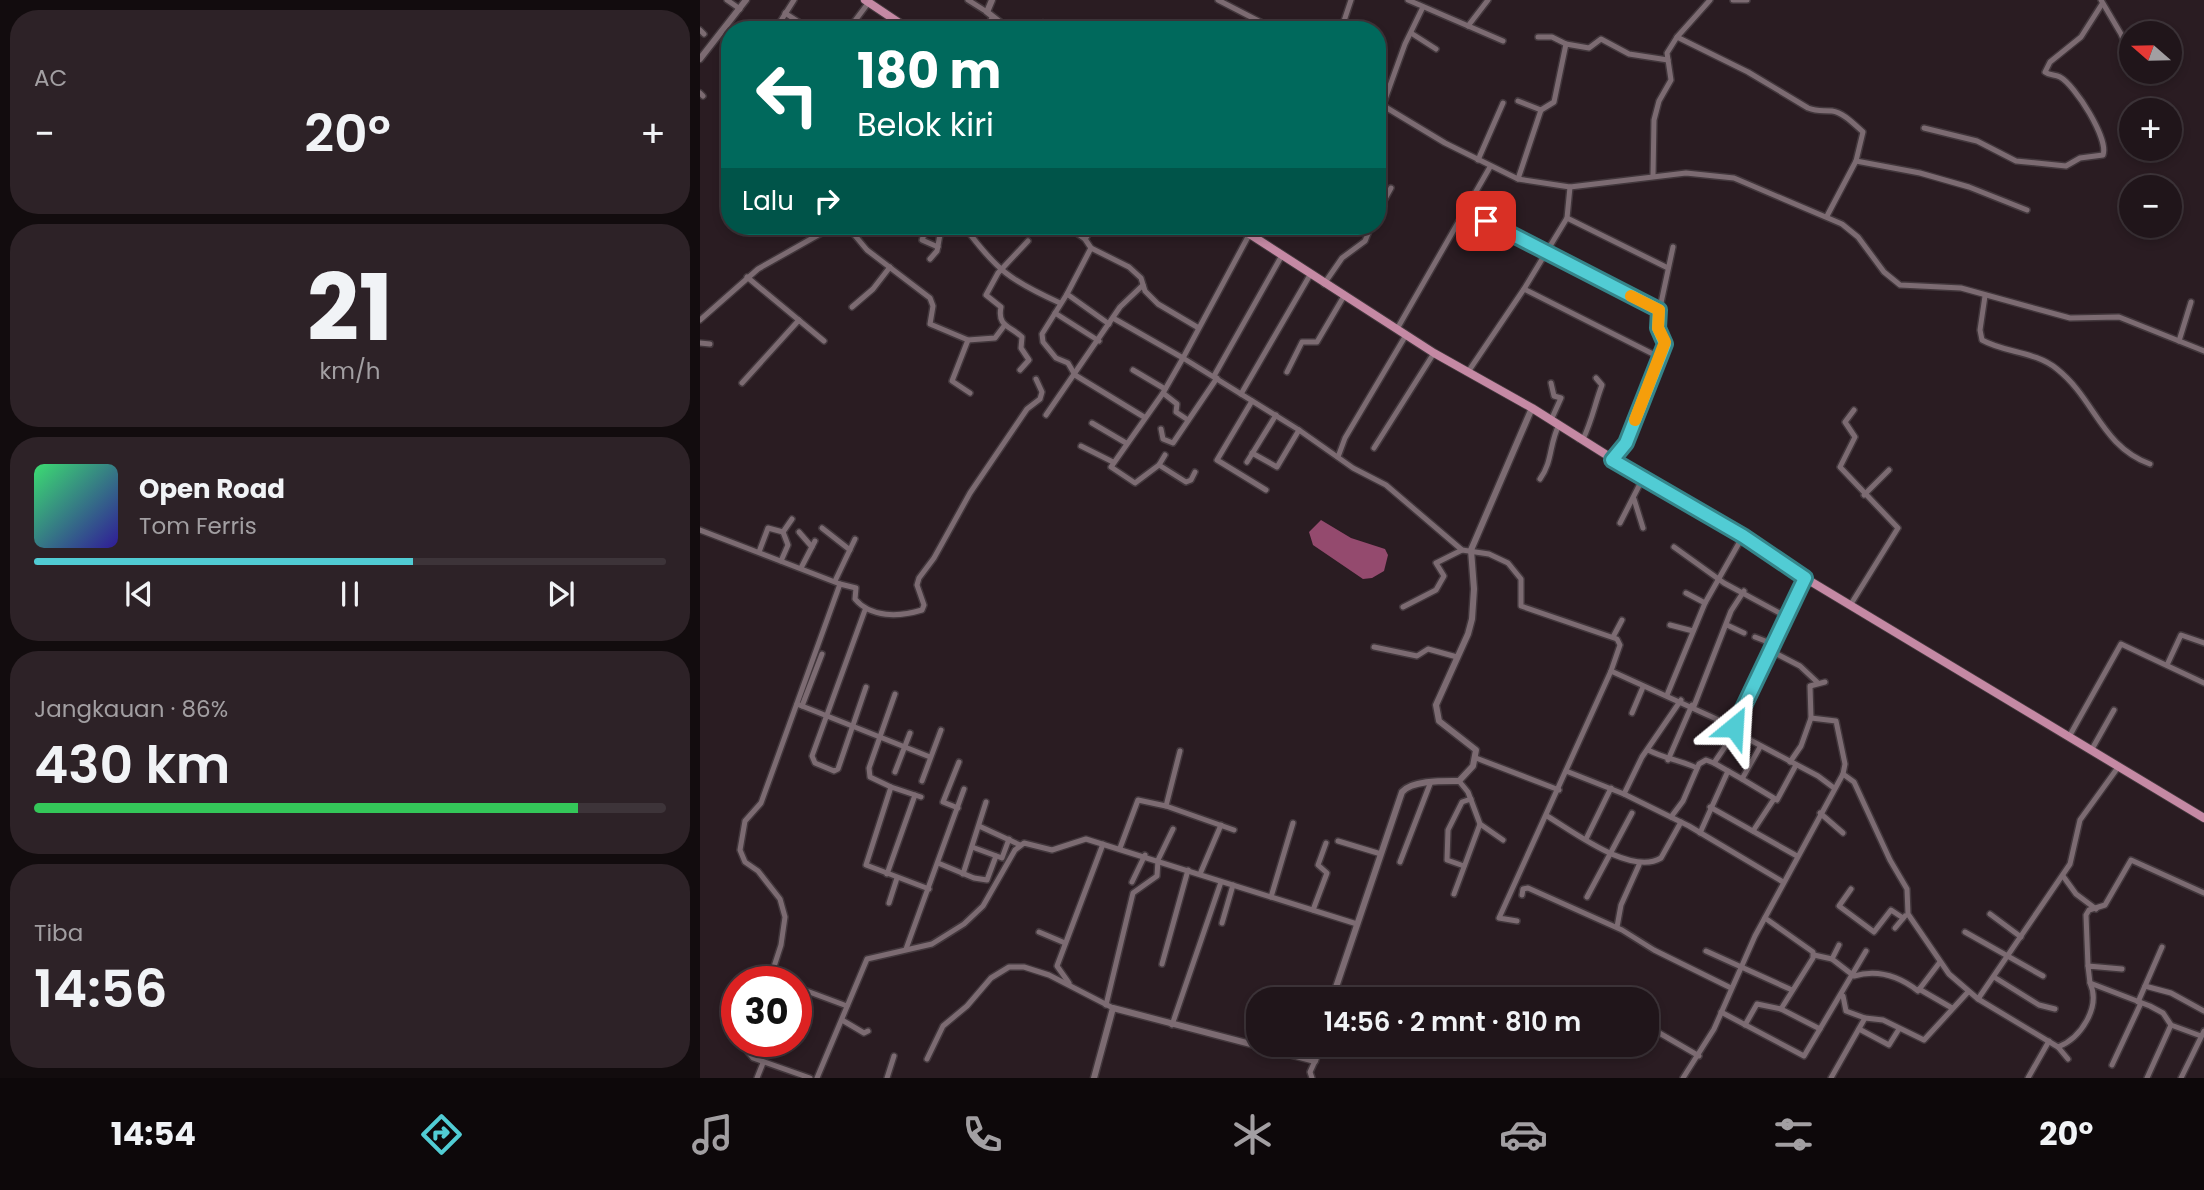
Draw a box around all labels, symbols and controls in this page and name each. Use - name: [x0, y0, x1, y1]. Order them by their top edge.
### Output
- north arrow: [2119, 21, 2182, 84]
- map controls: [2119, 21, 2182, 238]
- text: 180 m: [857, 37, 1001, 105]
- icon: left: [742, 49, 833, 140]
- text: AC: [34, 62, 67, 94]
- text: 20°: [304, 97, 391, 170]
- button: +: [2119, 98, 2182, 161]
- text: Belok kiri: [857, 102, 994, 147]
- text: −: [34, 107, 55, 160]
- text: +: [640, 107, 666, 160]
- button: −: [2119, 175, 2182, 238]
- icon: right: [808, 182, 846, 220]
- text: Lalu: [742, 183, 794, 219]
- pin: [1456, 191, 1516, 251]
- icon: arrive: [1467, 202, 1505, 240]
- text: 21: [307, 244, 393, 372]
- text: km/h: [319, 355, 381, 387]
- text: Open Road: [139, 471, 285, 507]
- text: Tom Ferris: [139, 510, 257, 542]
- icon: previous: [120, 575, 158, 613]
- icon: pause: [331, 575, 369, 613]
- icon: next: [542, 575, 580, 613]
- position arrow: [1697, 690, 1771, 764]
- text: Jangkauan · 86%: [34, 693, 228, 725]
- text: 430 km: [34, 728, 230, 801]
- text: Tiba: [34, 917, 83, 949]
- text: 14:56: [34, 952, 168, 1025]
- speed limit sign: 30: [721, 966, 812, 1057]
- text: 14:56 · 2 mnt · 810 m: [1324, 1004, 1581, 1040]
- icon: directions: [417, 1110, 466, 1159]
- icon: music: [688, 1110, 737, 1159]
- icon: phone: [958, 1110, 1007, 1159]
- icon: climate: [1228, 1110, 1277, 1159]
- icon: car: [1499, 1110, 1548, 1159]
- icon: filters: [1769, 1110, 1818, 1159]
- text: 14:54: [111, 1111, 196, 1156]
- text: 20°: [2039, 1111, 2093, 1156]

